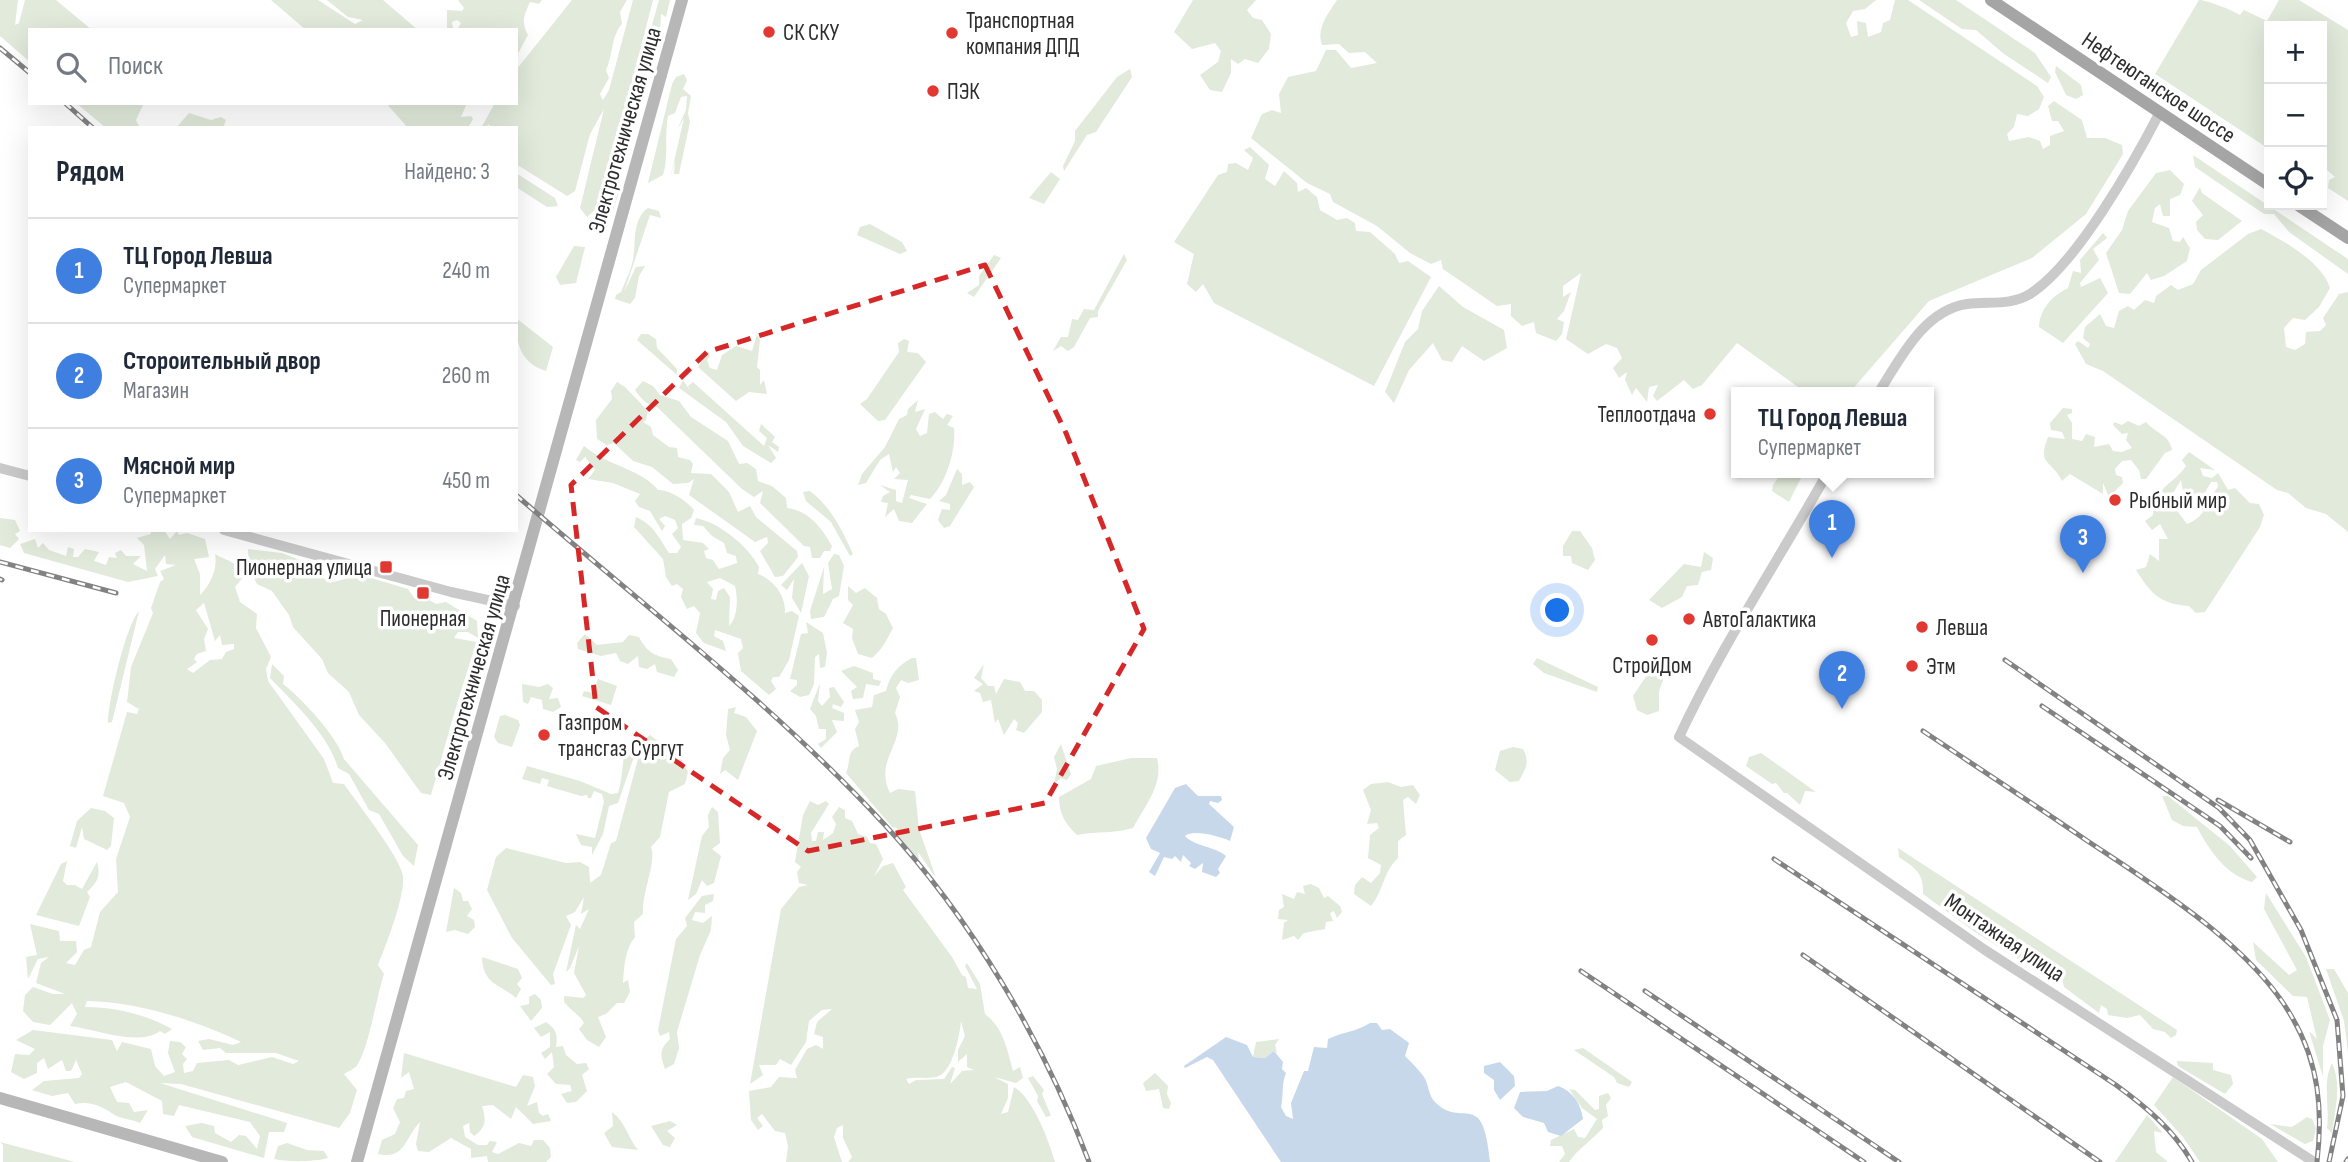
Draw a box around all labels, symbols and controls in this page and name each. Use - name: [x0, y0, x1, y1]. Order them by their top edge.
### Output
- place label: Транспортная компания ДПД: [966, 7, 1079, 61]
- place label: СК СКУ: [783, 19, 840, 47]
- map controls: [2264, 21, 2327, 210]
- button: +: [2264, 21, 2327, 84]
- street label: Электротехническая улица: [582, 24, 668, 236]
- marker: СК СКУ: [761, 24, 777, 40]
- marker: Транспортная компания ДПД: [944, 25, 960, 41]
- street label: Нефтеюганское шоссе: [2076, 26, 2241, 150]
- search box: [28, 28, 518, 105]
- icon: search: [52, 48, 90, 86]
- text: Поиск: [108, 51, 163, 82]
- place label: ПЭК: [947, 78, 980, 106]
- marker: ПЭК: [925, 83, 941, 99]
- button: −: [2264, 84, 2327, 147]
- button: locate: [2264, 147, 2327, 210]
- text: Рядом: [56, 154, 124, 190]
- text: Найдено: 3: [404, 158, 490, 186]
- text: ТЦ Город Левша: [123, 241, 273, 272]
- text: 1: [74, 257, 84, 285]
- text: 240 m: [442, 257, 490, 285]
- text: Супермаркет: [123, 272, 226, 300]
- text: Стороительный двор: [123, 346, 321, 377]
- text: 2: [74, 362, 84, 390]
- text: 260 m: [442, 362, 490, 390]
- text: Магазин: [123, 377, 189, 405]
- popup: [1731, 387, 1934, 478]
- place label: Теплоотдача: [1598, 401, 1696, 429]
- text: ТЦ Город Левша: [1758, 403, 1907, 434]
- marker: Теплоотдача: [1702, 406, 1718, 422]
- text: Супермаркет: [1758, 434, 1861, 462]
- text: Мясной мир: [123, 451, 235, 482]
- text: 3: [74, 467, 84, 495]
- text: 450 m: [442, 467, 490, 495]
- text: Супермаркет: [123, 482, 226, 510]
- place label: Рыбный мир: [2129, 487, 2227, 515]
- marker: Рыбный мир: [2107, 492, 2123, 508]
- pin: 1: [1809, 500, 1855, 558]
- pin: 3: [2060, 515, 2106, 573]
- place label: Пионерная улица: [236, 554, 372, 582]
- marker: Пионерная улица: [378, 559, 394, 575]
- street label: Электротехническая улица: [431, 571, 517, 783]
- marker: Пионерная: [415, 585, 431, 601]
- your location: [1540, 593, 1574, 627]
- place label: Пионерная: [380, 605, 466, 633]
- place label: АвтоГалактика: [1702, 606, 1816, 634]
- marker: АвтоГалактика: [1681, 611, 1697, 627]
- place label: Левша: [1936, 614, 1988, 642]
- marker: Левша: [1914, 619, 1930, 635]
- marker: СтройДом: [1644, 632, 1660, 648]
- pin: 2: [1819, 651, 1865, 709]
- place label: СтройДом: [1612, 652, 1692, 680]
- place label: Этм: [1926, 653, 1956, 681]
- marker: Этм: [1904, 658, 1920, 674]
- place label: Газпром трансгаз Сургут: [558, 709, 684, 763]
- marker: Газпром трансгаз Сургут: [536, 727, 552, 743]
- street label: Монтажная улица: [1939, 887, 2070, 988]

